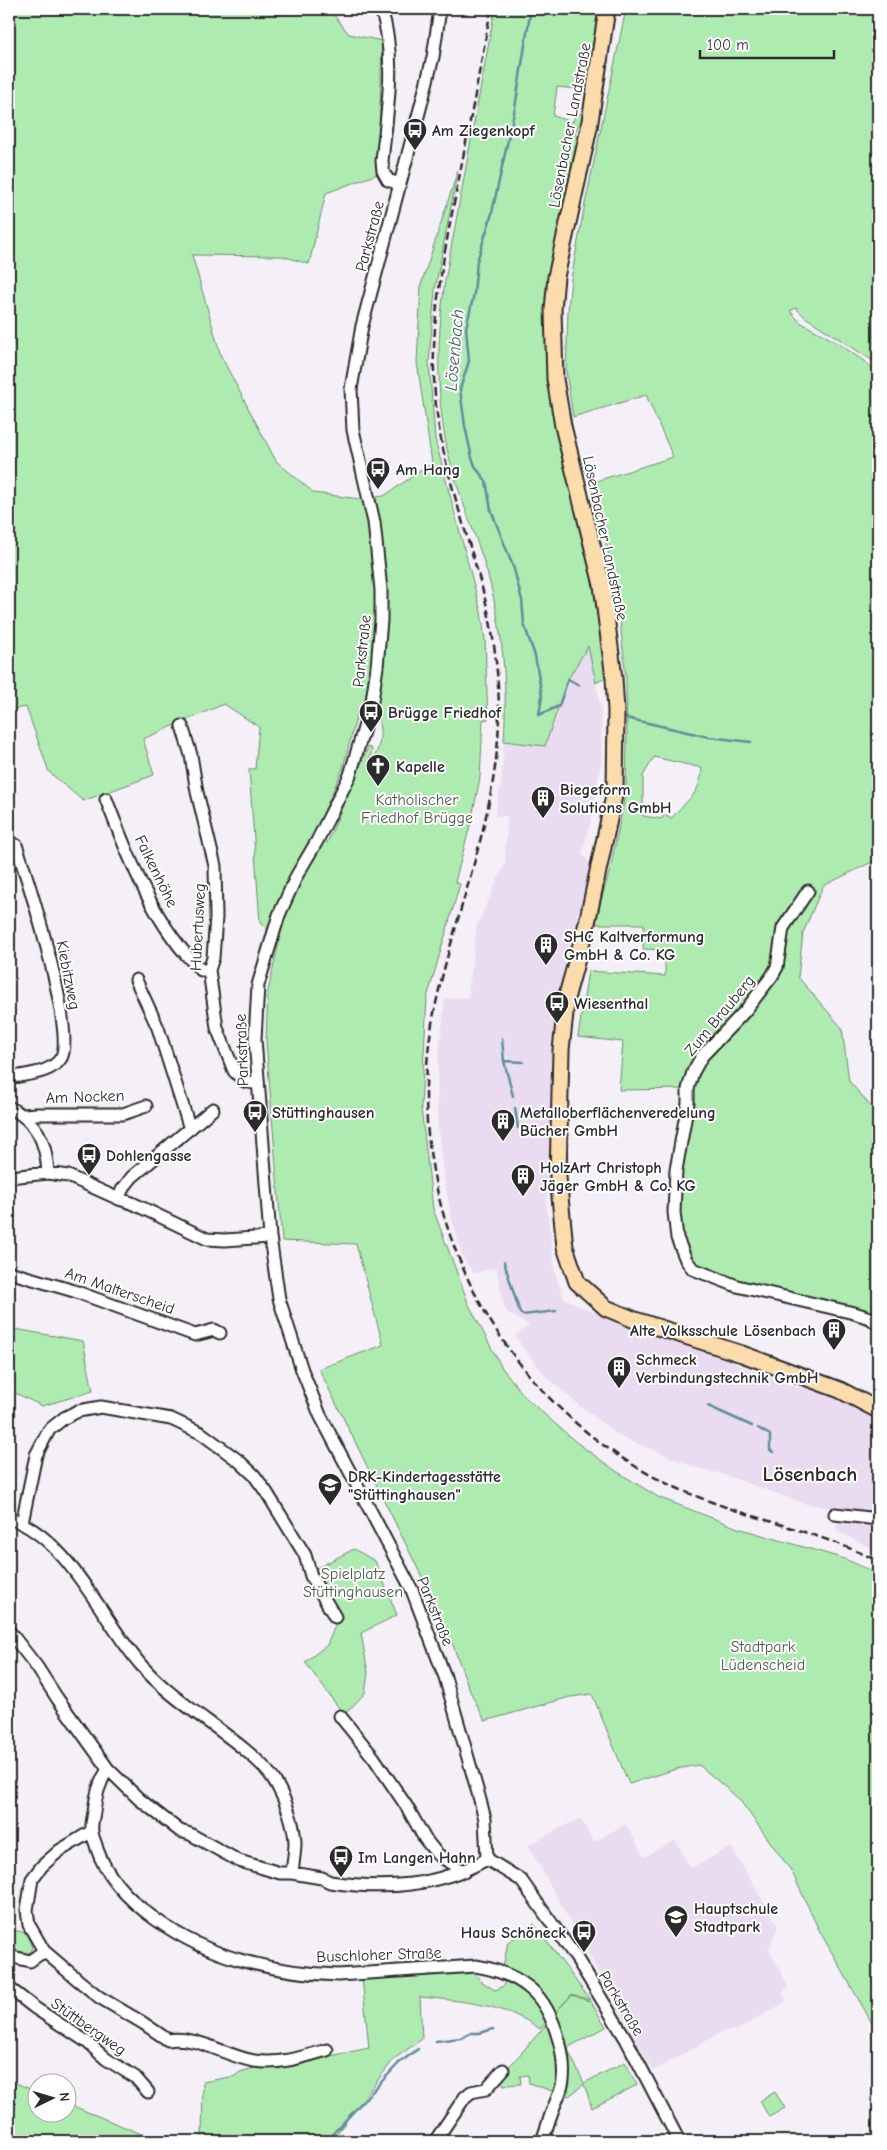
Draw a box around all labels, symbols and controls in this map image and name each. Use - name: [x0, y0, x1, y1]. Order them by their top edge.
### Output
- scale bar: [700, 28, 833, 60]
- text: 100 m: [707, 36, 749, 54]
- street label: Lösenbacher Landstraße: [545, 41, 595, 209]
- bus stop icon: Am Ziegenkopf: [402, 117, 428, 151]
- place label: Am Ziegenkopf: [432, 122, 536, 140]
- street label: Parkstraße: [352, 199, 388, 274]
- water label: Lösenbach: [440, 308, 469, 392]
- street label: Lösenbacher Landstraße: [579, 454, 631, 622]
- bus stop icon: Am Hang: [365, 456, 391, 490]
- place label: Am Hang: [396, 461, 460, 479]
- street label: Parkstraße: [349, 614, 375, 688]
- bus stop icon: Brügge Friedhof: [358, 699, 384, 733]
- place label: Brügge Friedhof: [388, 704, 502, 722]
- church icon: Kapelle: [365, 753, 391, 787]
- place label: Kapelle: [396, 758, 445, 776]
- place label: Biegeform Solutions GmbH: [560, 781, 672, 817]
- building icon: Biegeform Solutions GmbH: [530, 785, 556, 819]
- park label: Katholischer Friedhof Brügge: [361, 791, 473, 827]
- street label: Falkenhöhe: [131, 832, 181, 910]
- street label: Hubertusweg: [187, 883, 209, 971]
- place label: SHC Kaltverformung GmbH & Co. KG: [564, 928, 704, 964]
- building icon: SHC Kaltverformung GmbH & Co. KG: [533, 932, 559, 966]
- street label: Kiebitzweg: [52, 939, 84, 1011]
- street label: Zum Brauberg: [681, 972, 759, 1060]
- bus stop icon: Wiesenthal: [544, 990, 570, 1024]
- place label: Wiesenthal: [574, 995, 648, 1013]
- street label: Parkstraße: [232, 1013, 252, 1087]
- street label: Am Nocken: [45, 1087, 125, 1107]
- bus stop icon: Stüttinghausen: [242, 1099, 268, 1133]
- place label: Stüttinghausen: [272, 1104, 374, 1122]
- place label: Metalloberflächenveredelung Bücher GmbH: [520, 1104, 716, 1140]
- building icon: Metalloberflächenveredelung Bücher GmbH: [490, 1108, 516, 1142]
- bus stop icon: Dohlengasse: [76, 1142, 102, 1176]
- place label: Dohlengasse: [106, 1147, 192, 1165]
- place label: HolzArt Christoph Jäger GmbH & Co. KG: [540, 1159, 696, 1195]
- building icon: HolzArt Christoph Jäger GmbH & Co. KG: [510, 1163, 536, 1197]
- street label: Am Malterscheid: [63, 1264, 177, 1318]
- building icon: Alte Volksschule Lösenbach: [821, 1317, 847, 1351]
- place label: Alte Volksschule Lösenbach: [630, 1322, 816, 1340]
- place label: Schmeck Verbindungstechnik GmbH: [636, 1351, 818, 1387]
- building icon: Schmeck Verbindungstechnik GmbH: [606, 1355, 632, 1389]
- district label: Lösenbach: [763, 1462, 857, 1486]
- place label: DRK-Kindertagesstätte "Stüttinghausen": [348, 1468, 501, 1504]
- school or university icon: DRK-Kindertagesstätte "Stüttinghausen": [317, 1472, 343, 1506]
- park label: Spielplatz Stüttinghausen: [303, 1565, 403, 1601]
- street label: Parkstraße: [413, 1574, 457, 1648]
- park label: Stadtpark Lüdenscheid: [721, 1638, 805, 1674]
- bus stop icon: Im Langen Hahn: [328, 1844, 354, 1878]
- place label: Im Langen Hahn: [358, 1849, 476, 1867]
- place label: Hauptschule Stadtpark: [694, 1900, 778, 1936]
- school or university icon: Hauptschule Stadtpark: [663, 1904, 689, 1938]
- bus stop icon: Haus Schöneck: [571, 1919, 597, 1953]
- place label: Haus Schöneck: [461, 1924, 566, 1942]
- street label: Buschloher Straße: [316, 1944, 442, 1966]
- street label: Parkstraße: [595, 1968, 648, 2039]
- street label: Stüttbergweg: [47, 1994, 129, 2059]
- north arrow: [28, 2072, 78, 2122]
- text: N: [56, 2092, 73, 2102]

